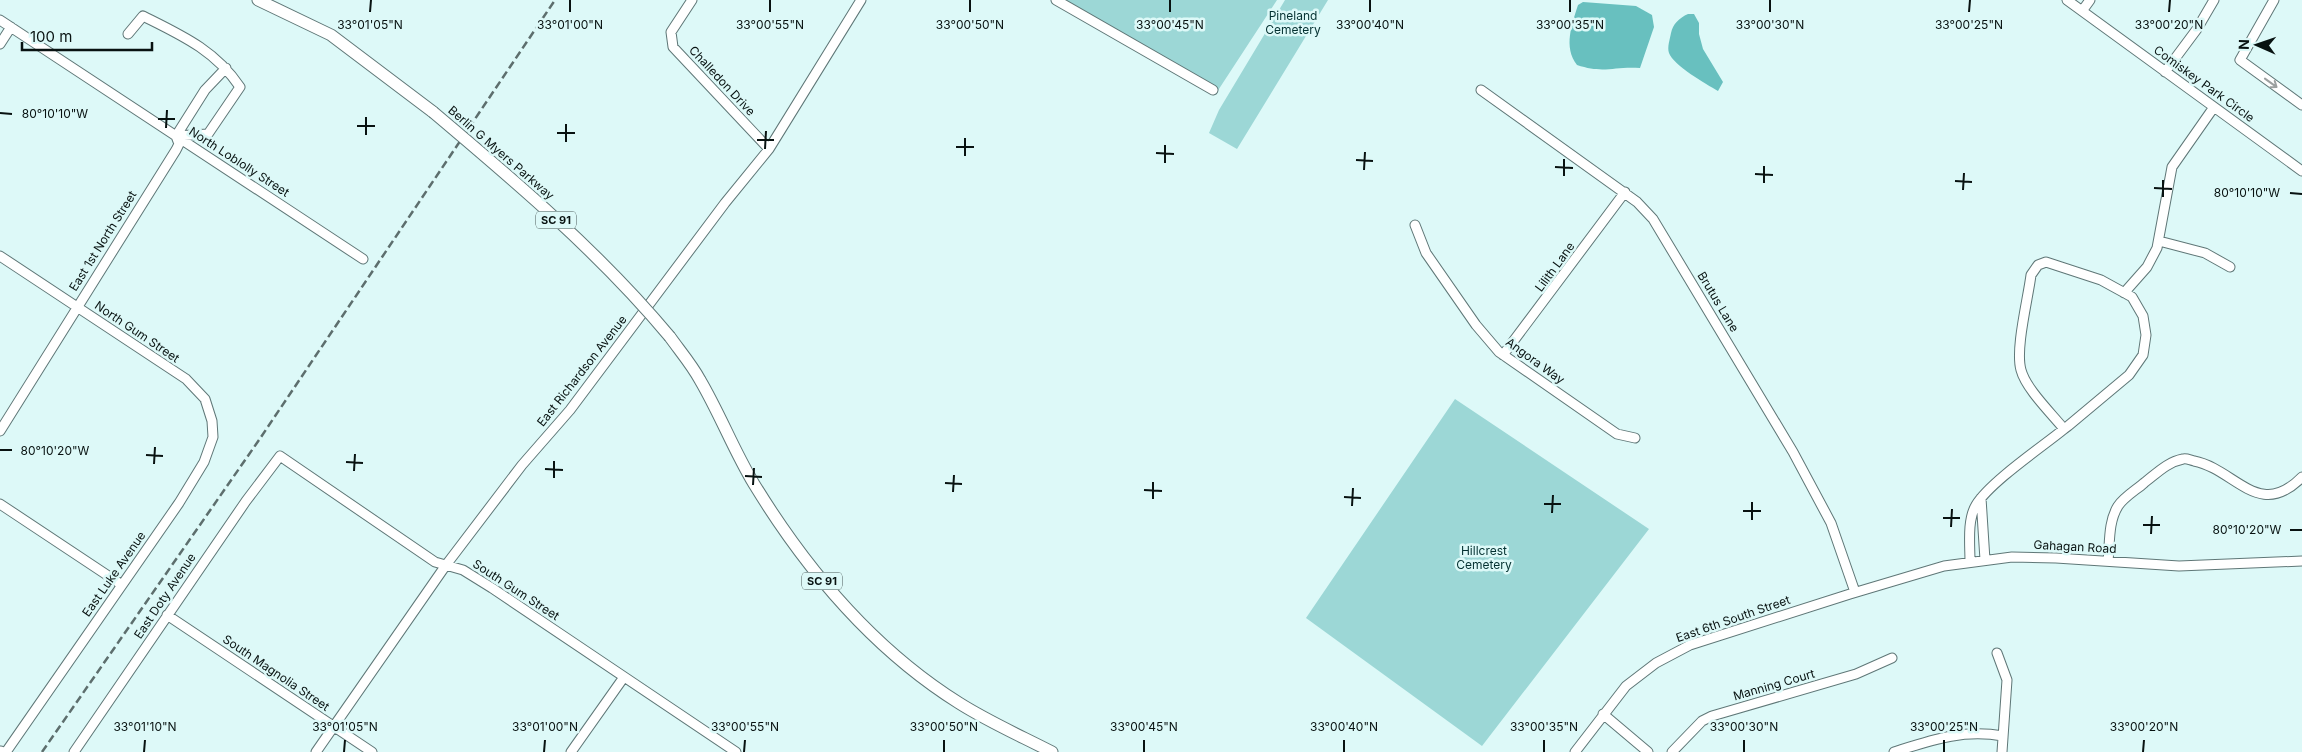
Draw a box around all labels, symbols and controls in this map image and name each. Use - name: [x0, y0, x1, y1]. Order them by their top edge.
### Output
- park label: Pineland Cemetery: [1265, 8, 1321, 37]
- text: 33°01'05"N: [337, 17, 403, 32]
- text: 33°01'00"N: [537, 17, 603, 32]
- text: 33°00'55"N: [736, 17, 804, 32]
- text: 33°00'50"N: [936, 17, 1004, 32]
- text: 33°00'45"N: [1136, 17, 1204, 32]
- text: 33°00'40"N: [1336, 17, 1404, 32]
- text: 33°00'35"N: [1536, 17, 1604, 32]
- text: 33°00'30"N: [1736, 17, 1804, 32]
- text: 33°00'25"N: [1935, 17, 2003, 32]
- text: 33°00'20"N: [2135, 17, 2203, 32]
- scale bar: [22, 20, 152, 52]
- north arrow: [2232, 20, 2282, 70]
- text: 100 m: [30, 27, 72, 46]
- text: N: [2235, 39, 2252, 50]
- street label: Comiskey Park Circle: [2151, 42, 2258, 125]
- street label: Challedon Drive: [686, 43, 759, 119]
- one-way arrow: [2264, 78, 2278, 88]
- street label: Berlin G Myers Parkway: [445, 102, 558, 203]
- text: 80°10'10"W: [22, 106, 88, 121]
- street label: North Loblolly Street: [186, 124, 292, 200]
- text: 80°10'10"W: [2214, 185, 2280, 200]
- street label: East 1st North Street: [66, 188, 140, 294]
- road number: SC 91: [536, 212, 576, 228]
- street label: Lilith Lane: [1532, 239, 1578, 294]
- street label: Brutus Lane: [1695, 269, 1742, 335]
- street label: North Gum Street: [92, 298, 183, 366]
- street label: East Richardson Avenue: [534, 312, 630, 429]
- street label: Angora Way: [1503, 334, 1568, 387]
- text: 80°10'20"W: [21, 443, 90, 458]
- text: 80°10'20"W: [2213, 522, 2282, 537]
- street label: East Luke Avenue: [79, 528, 149, 619]
- street label: Gahagan Road: [2033, 537, 2117, 556]
- park label: Hillcrest Cemetery: [1456, 543, 1512, 572]
- street label: East Doty Avenue: [130, 550, 199, 641]
- street label: South Gum Street: [470, 556, 562, 623]
- road number: SC 91: [802, 572, 842, 590]
- street label: East 6th South Street: [1674, 592, 1792, 645]
- street label: South Magnolia Street: [220, 631, 333, 714]
- street label: Manning Court: [1731, 666, 1816, 703]
- text: 33°01'10"N: [113, 719, 177, 734]
- text: 33°01'05"N: [312, 719, 378, 734]
- text: 33°01'00"N: [512, 719, 578, 734]
- text: 33°00'55"N: [711, 719, 779, 734]
- text: 33°00'50"N: [910, 719, 978, 734]
- text: 33°00'45"N: [1110, 719, 1178, 734]
- text: 33°00'40"N: [1310, 719, 1378, 734]
- text: 33°00'35"N: [1510, 719, 1578, 734]
- text: 33°00'30"N: [1710, 719, 1778, 734]
- text: 33°00'25"N: [1910, 719, 1978, 734]
- text: 33°00'20"N: [2110, 719, 2178, 734]

